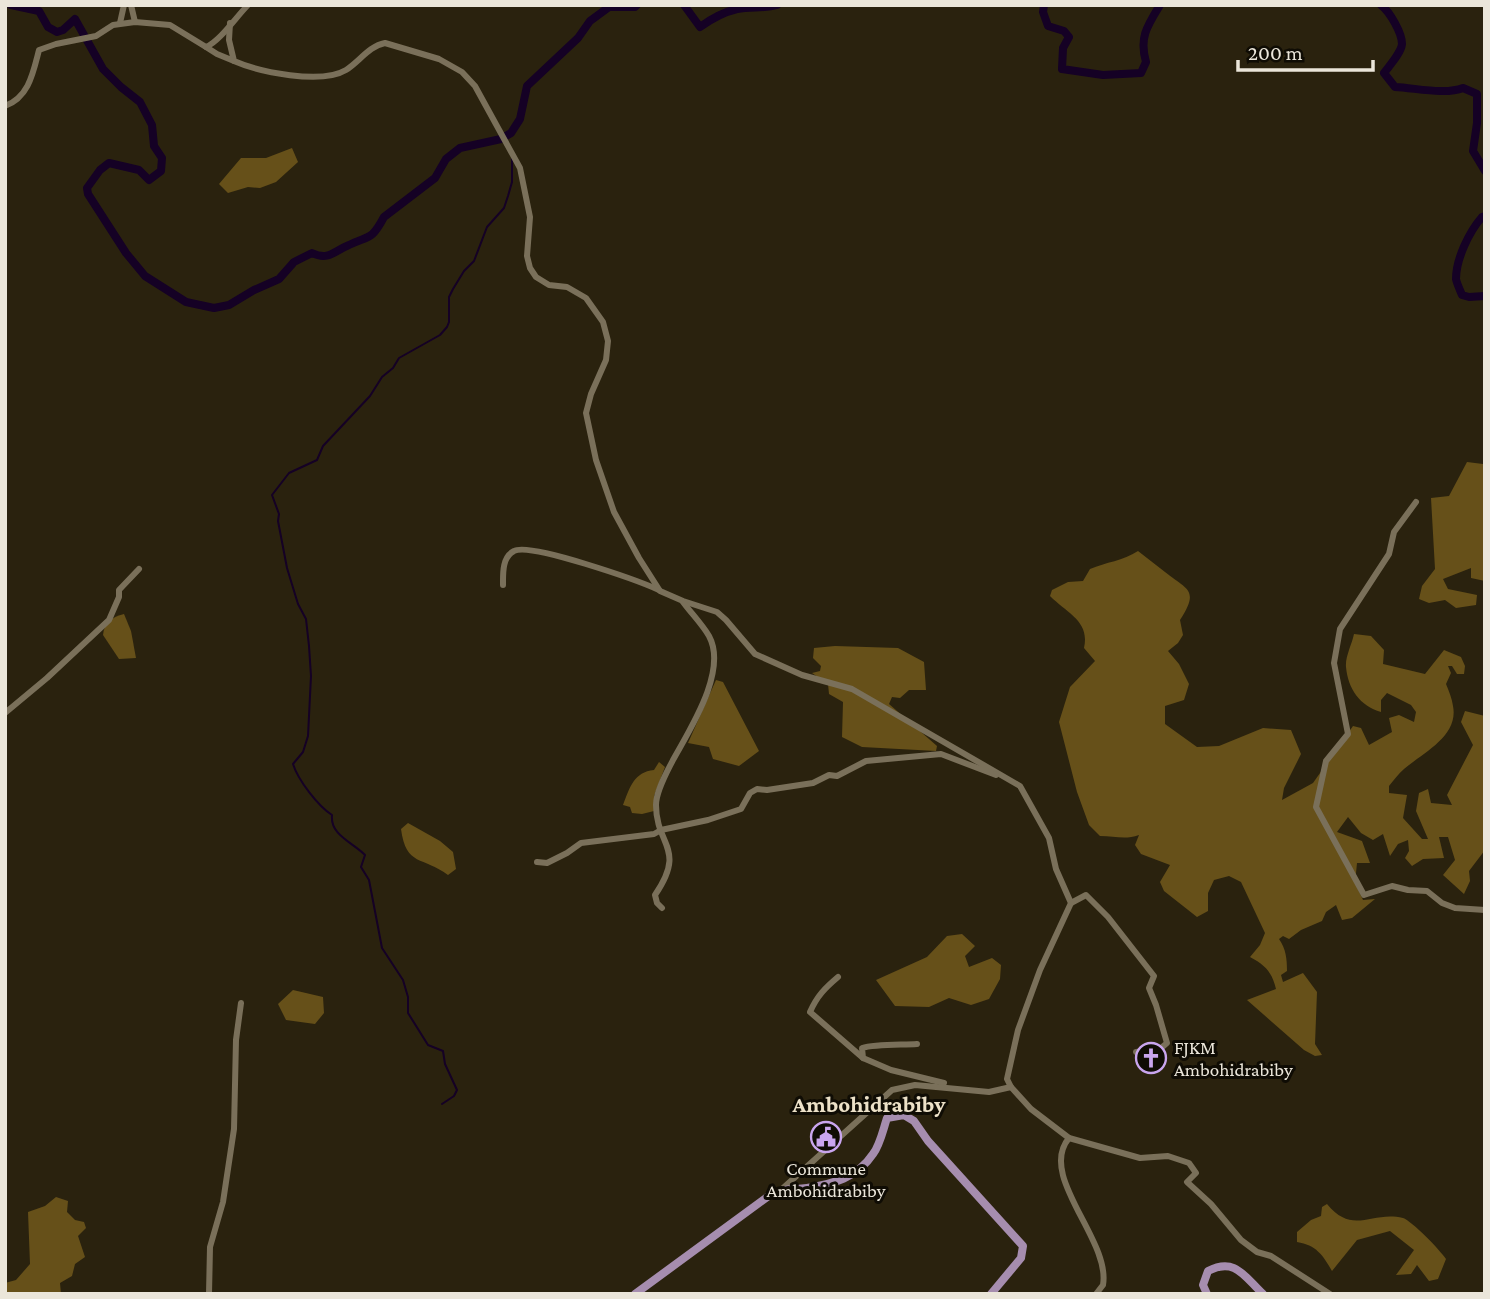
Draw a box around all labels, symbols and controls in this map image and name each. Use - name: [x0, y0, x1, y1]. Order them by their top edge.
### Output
- scale bar: [1238, 28, 1373, 72]
- text: 200 m: [1248, 41, 1303, 65]
- place label: FJKM Ambohidrabiby: [1174, 1037, 1293, 1080]
- church icon: FJKM Ambohidrabiby: [1134, 1041, 1168, 1075]
- district label: Ambohidrabiby: [792, 1091, 946, 1117]
- public building icon: Commune Ambohidrabiby: [809, 1120, 843, 1154]
- place label: Commune Ambohidrabiby: [767, 1158, 886, 1201]

